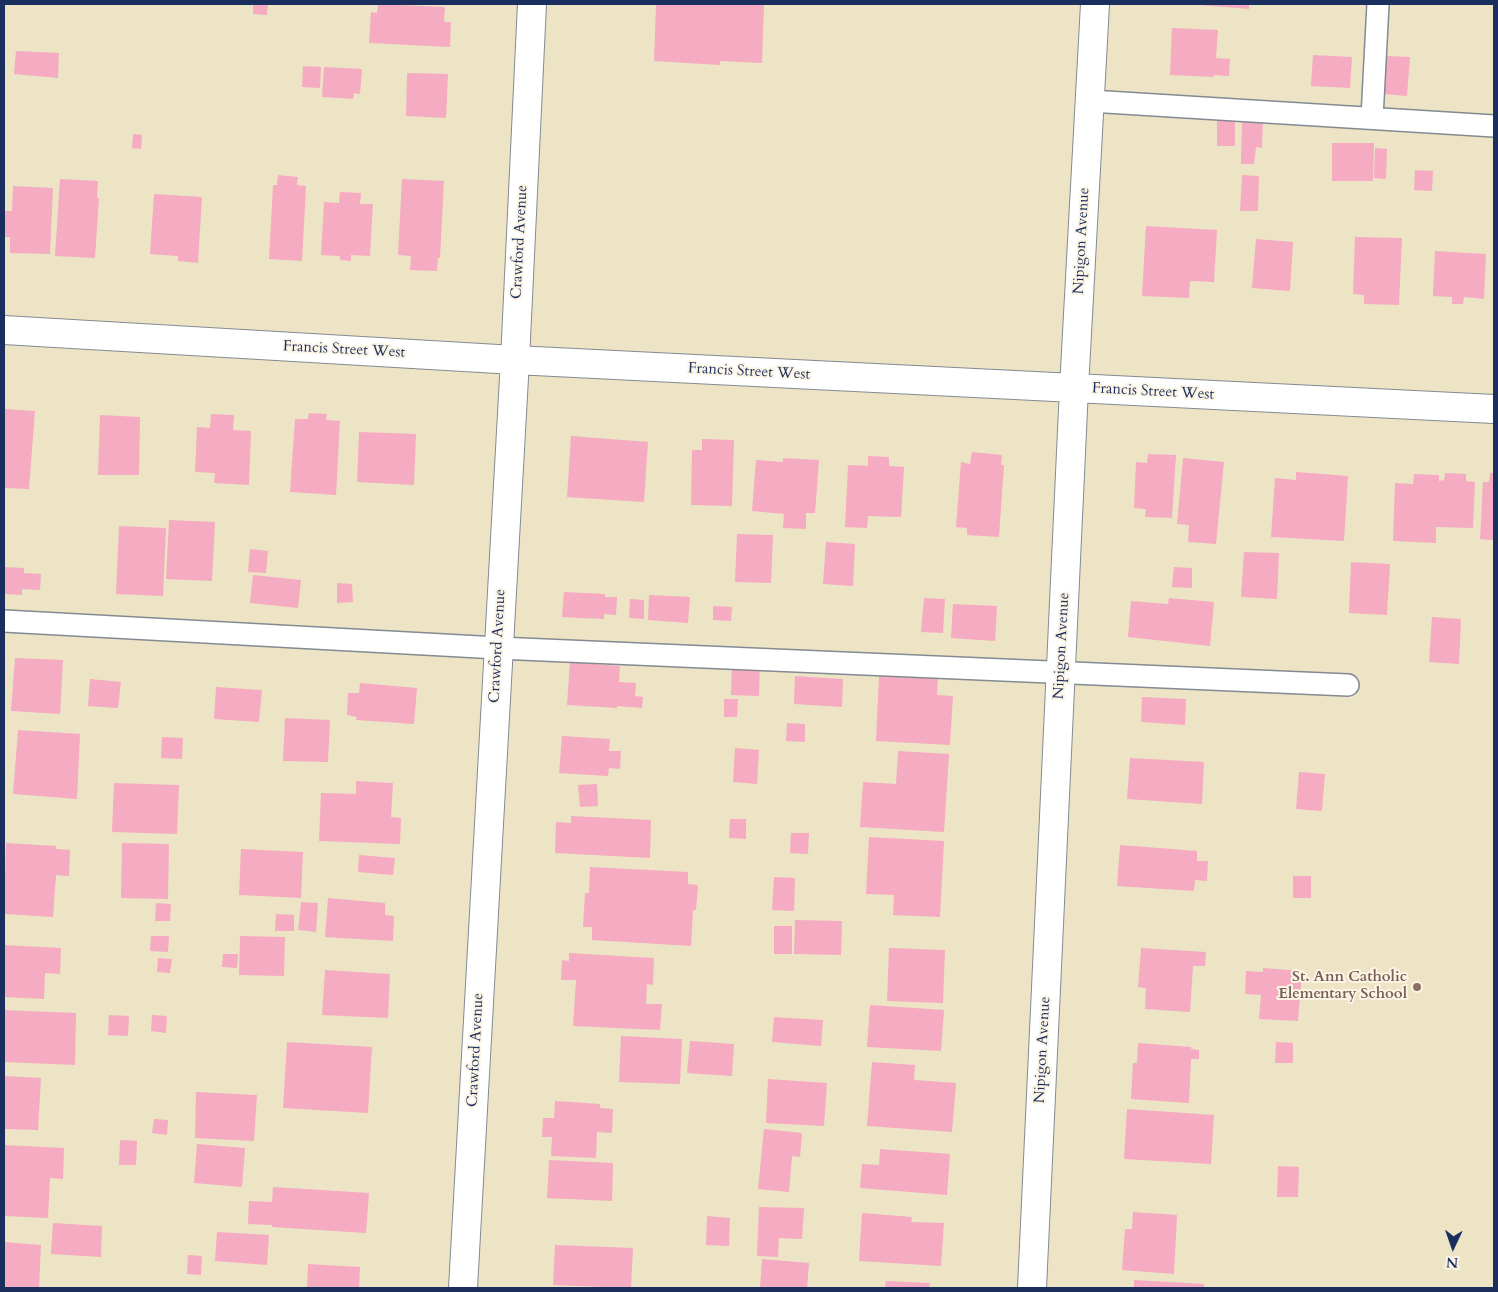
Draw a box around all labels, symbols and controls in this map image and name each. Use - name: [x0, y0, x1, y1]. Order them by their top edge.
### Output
- street label: Crawford Avenue: [508, 184, 532, 300]
- street label: Nipigon Avenue: [1070, 187, 1094, 295]
- street label: Francis Street West: [282, 338, 406, 362]
- street label: Francis Street West: [687, 360, 811, 384]
- street label: Francis Street West: [1091, 380, 1215, 404]
- street label: Crawford Avenue: [486, 588, 510, 704]
- street label: Nipigon Avenue: [1050, 592, 1074, 700]
- place label: St. Ann Catholic Elementary School: [1278, 969, 1407, 1004]
- marker: St. Ann Catholic Elementary School: [1411, 981, 1423, 993]
- street label: Crawford Avenue: [464, 992, 488, 1108]
- street label: Nipigon Avenue: [1031, 996, 1055, 1104]
- north arrow: [1428, 1222, 1478, 1272]
- text: N: [1446, 1253, 1459, 1272]

